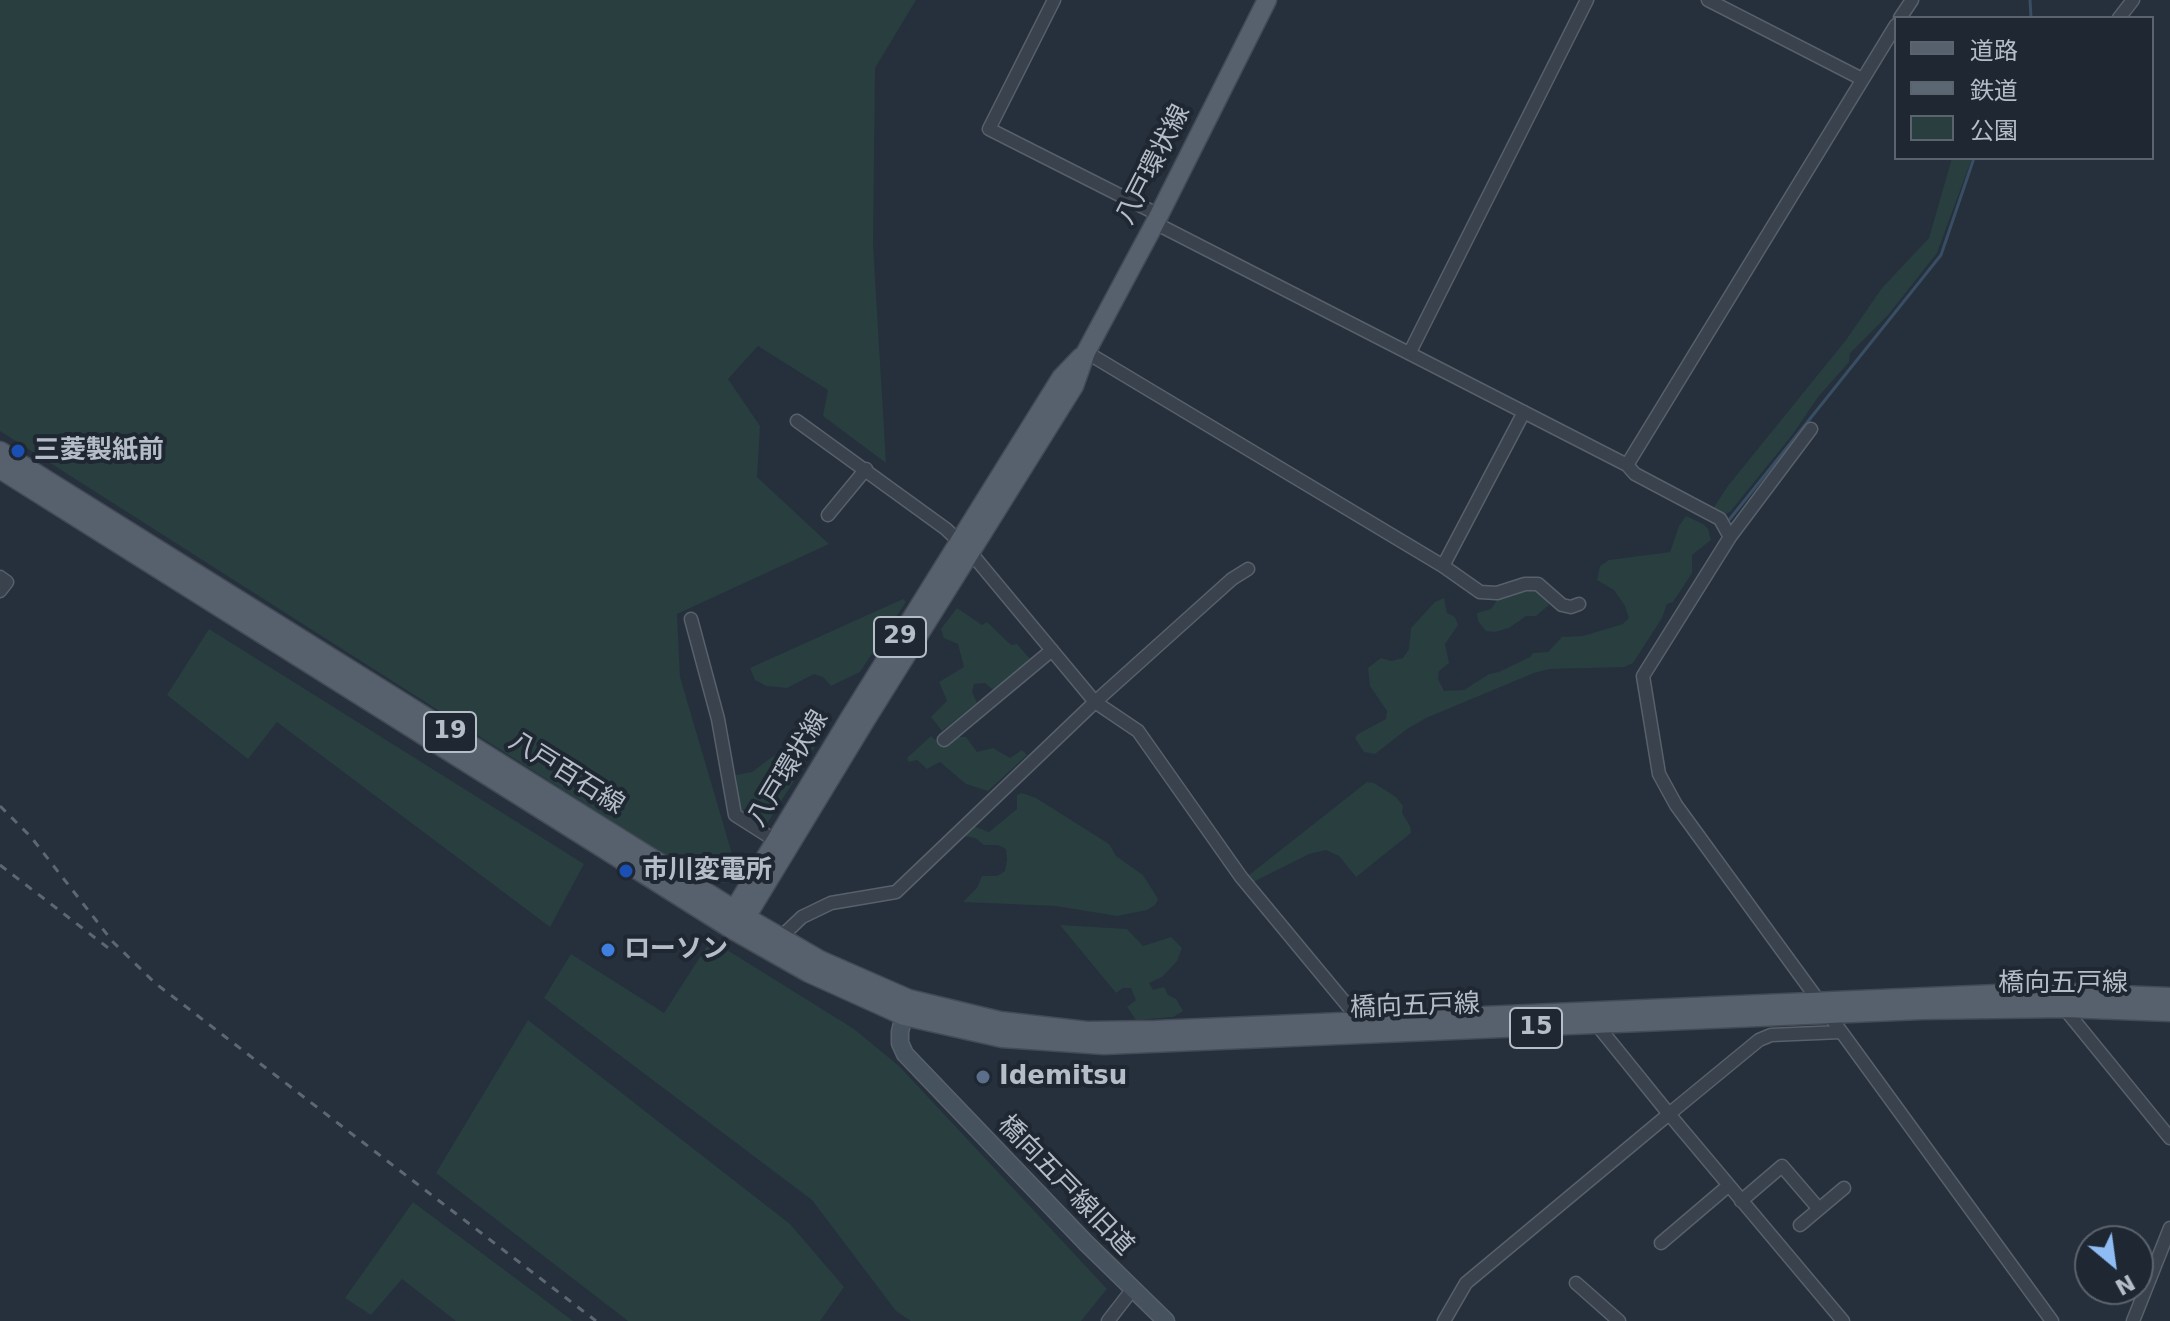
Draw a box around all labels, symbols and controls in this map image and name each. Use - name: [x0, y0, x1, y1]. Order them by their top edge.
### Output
- legend: [1894, 16, 2154, 160]
- text: 道路: [1970, 37, 2018, 65]
- text: 鉄道: [1970, 77, 2018, 105]
- street label: 八戸環状線: [1111, 100, 1197, 230]
- text: 公園: [1970, 117, 2018, 145]
- place label: 三菱製紙前: [34, 435, 164, 467]
- marker: 三菱製紙前: [9, 442, 27, 460]
- road number: 29: [874, 617, 926, 657]
- street label: 八戸環状線: [742, 705, 836, 833]
- road number: 19: [424, 712, 476, 752]
- street label: 八戸百石線: [503, 726, 629, 822]
- place label: 市川変電所: [642, 855, 772, 887]
- marker: 市川変電所: [617, 862, 635, 880]
- place label: ローソン: [624, 934, 728, 966]
- marker: ローソン: [599, 941, 617, 959]
- street label: 橋向五戸線: [1998, 968, 2128, 1000]
- street label: 橋向五戸線: [1349, 989, 1481, 1025]
- road number: 15: [1510, 1008, 1562, 1048]
- place label: Idemitsu: [999, 1061, 1127, 1093]
- marker: Idemitsu: [974, 1068, 992, 1086]
- street label: 橋向五戸線旧道: [991, 1110, 1139, 1262]
- north arrow: [2074, 1225, 2154, 1305]
- text: N: [2111, 1269, 2139, 1300]

